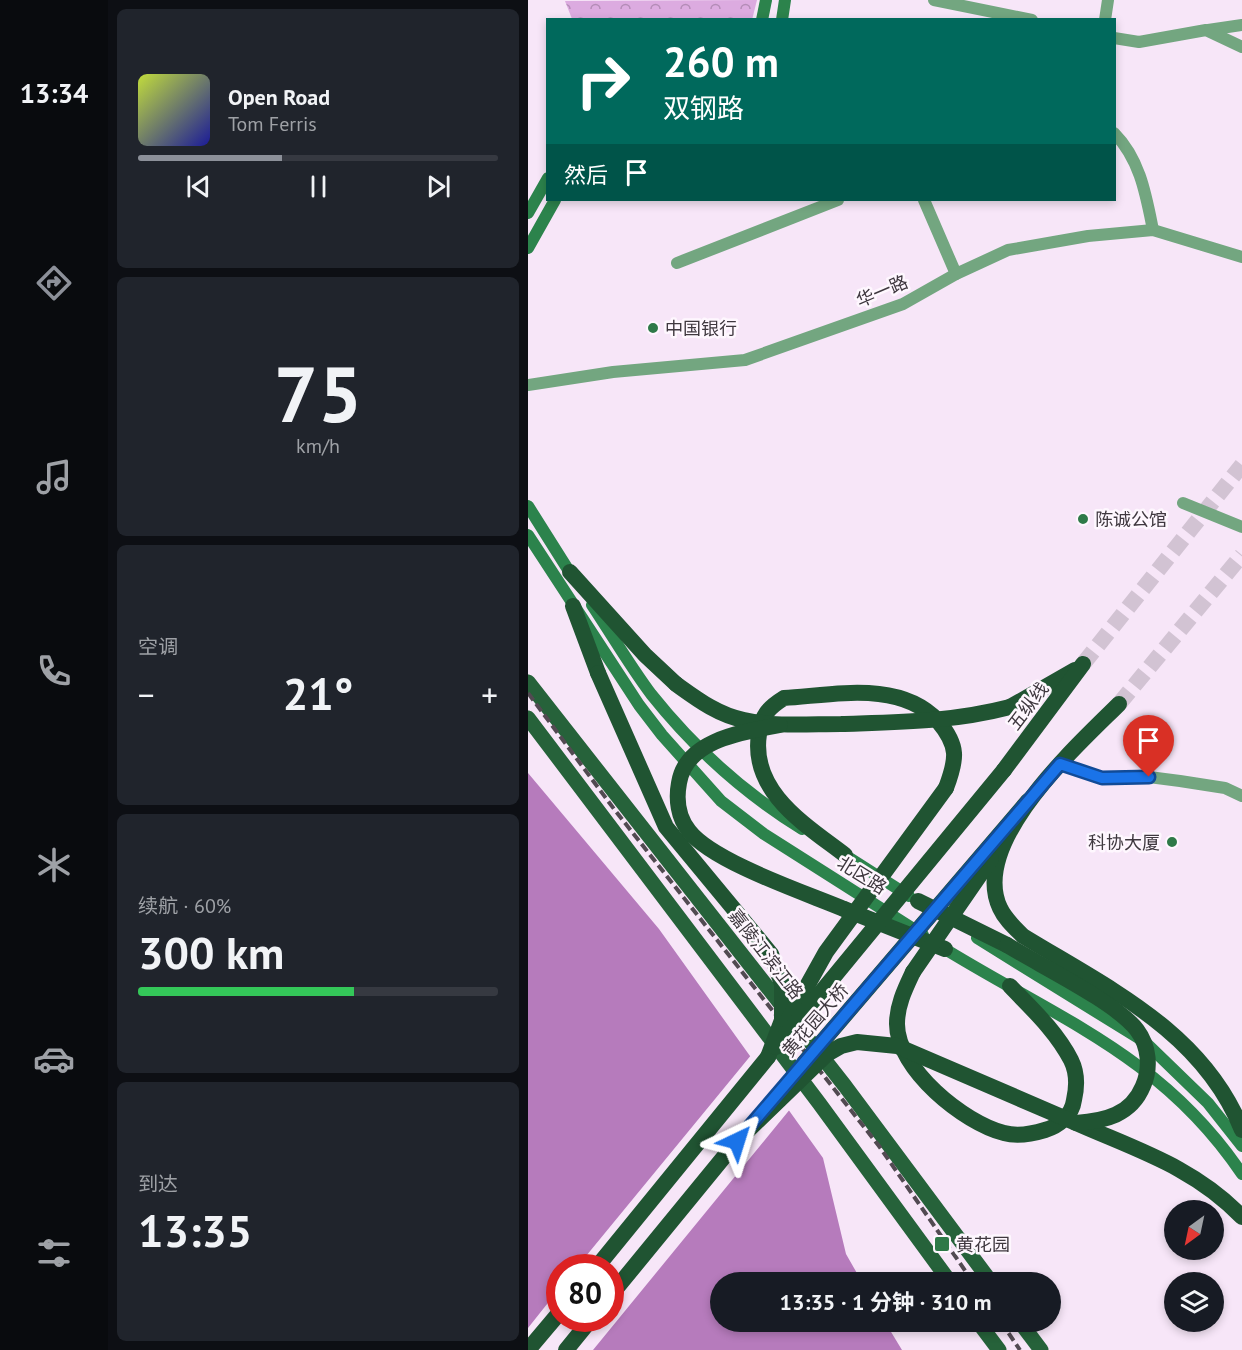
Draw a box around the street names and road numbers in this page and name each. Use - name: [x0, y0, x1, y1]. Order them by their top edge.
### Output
- street label: 华一路: [853, 270, 911, 312]
- street label: 五纵线: [1003, 678, 1053, 734]
- street label: 北区路: [833, 851, 891, 899]
- street label: 嘉陵江滨江路: [724, 904, 808, 1004]
- street label: 黄花园大桥: [777, 978, 853, 1062]

